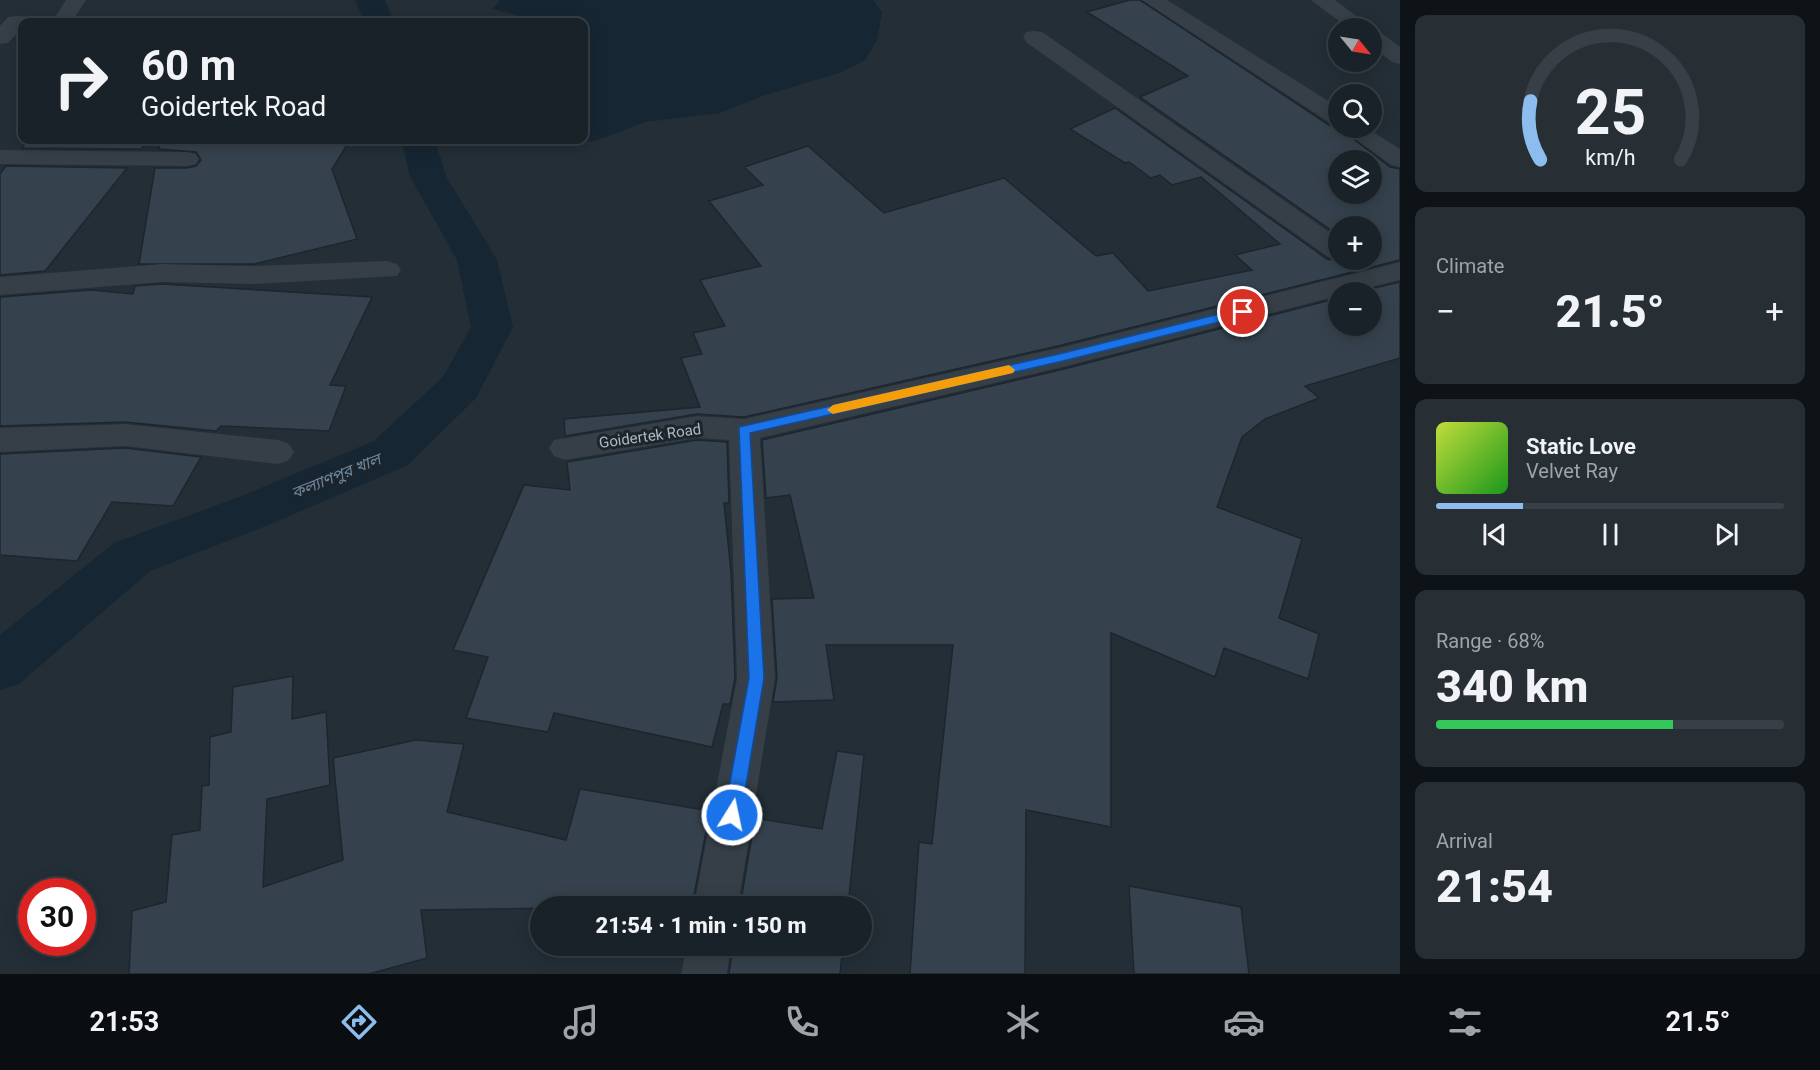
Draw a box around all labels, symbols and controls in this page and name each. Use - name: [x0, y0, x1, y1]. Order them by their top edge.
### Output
- north arrow: [1328, 18, 1382, 72]
- map controls: [1328, 18, 1382, 336]
- text: 60 m: [141, 41, 236, 90]
- icon: right: [42, 42, 120, 120]
- text: 25: [1574, 77, 1646, 150]
- button: search: [1328, 84, 1382, 138]
- text: Goidertek Road: [141, 91, 326, 123]
- text: km/h: [1585, 146, 1635, 171]
- button: layers: [1328, 150, 1382, 204]
- button: +: [1328, 216, 1382, 270]
- text: Climate: [1436, 254, 1504, 278]
- button: −: [1328, 282, 1382, 336]
- text: 21.5°: [1556, 285, 1665, 338]
- pin: [1217, 286, 1268, 337]
- text: −: [1436, 292, 1455, 331]
- text: +: [1765, 292, 1784, 331]
- icon: arrive: [1226, 295, 1259, 328]
- street label: Goidertek Road: [598, 420, 702, 452]
- text: Static Love: [1526, 434, 1636, 459]
- water label: কল্যাণপুর খাল: [289, 448, 386, 503]
- text: Velvet Ray: [1526, 459, 1618, 483]
- icon: previous: [1478, 518, 1511, 551]
- icon: pause: [1594, 518, 1627, 551]
- icon: next: [1710, 518, 1743, 551]
- text: Range · 68%: [1436, 629, 1544, 653]
- text: 340 km: [1436, 660, 1588, 713]
- position arrow: [700, 783, 764, 847]
- text: Arrival: [1436, 829, 1493, 853]
- text: 21:54: [1436, 860, 1553, 913]
- speed limit sign: 30: [18, 878, 96, 956]
- text: 21:54 · 1 min · 150 m: [596, 913, 806, 938]
- icon: directions: [338, 1001, 380, 1043]
- icon: music: [560, 1001, 602, 1043]
- icon: phone: [781, 1001, 823, 1043]
- icon: climate: [1002, 1001, 1044, 1043]
- icon: car: [1223, 1001, 1265, 1043]
- icon: filters: [1444, 1001, 1486, 1043]
- text: 21:53: [90, 1006, 159, 1038]
- text: 21.5°: [1665, 1006, 1730, 1038]

